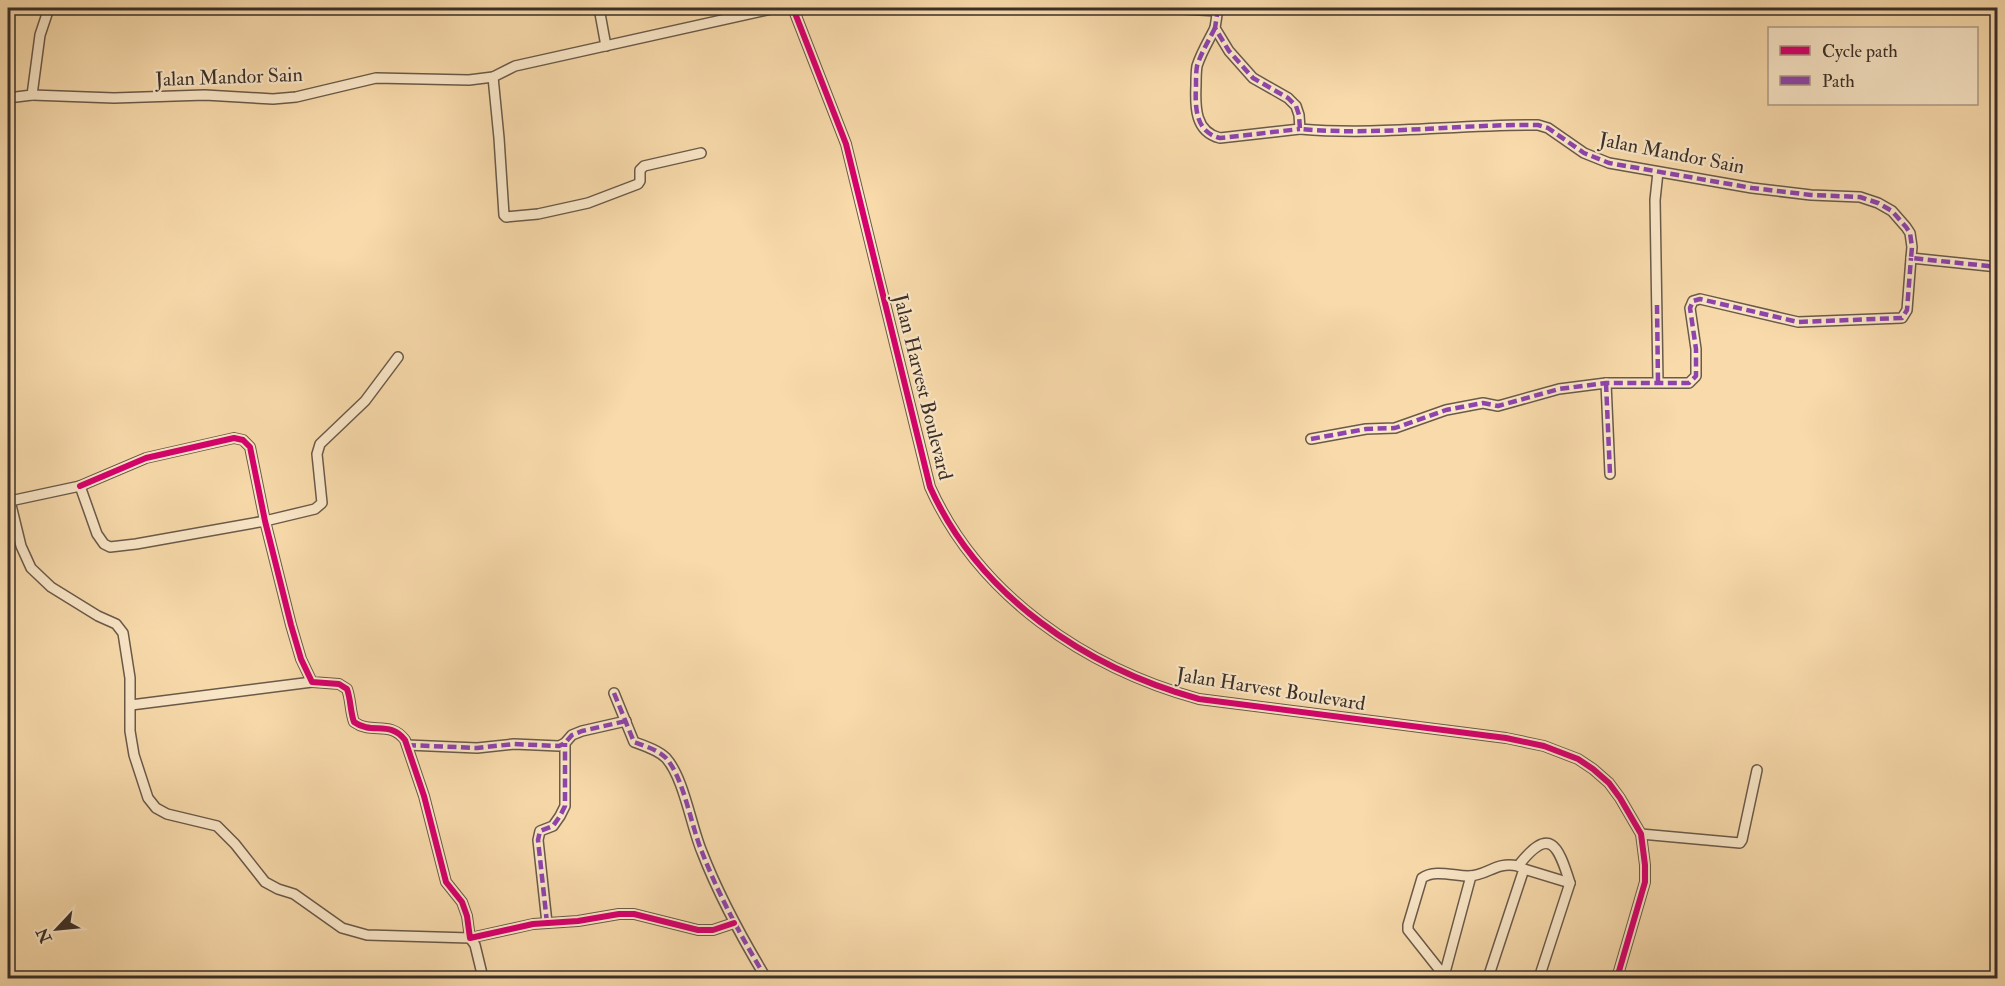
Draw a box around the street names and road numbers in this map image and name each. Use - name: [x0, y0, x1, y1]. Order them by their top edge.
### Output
- street label: Jalan Mandor Sain: [154, 62, 303, 92]
- street label: Jalan Mandor Sain: [1596, 126, 1747, 179]
- street label: Jalan Harvest Boulevard: [888, 290, 958, 483]
- street label: Jalan Harvest Boulevard: [1174, 662, 1367, 716]

